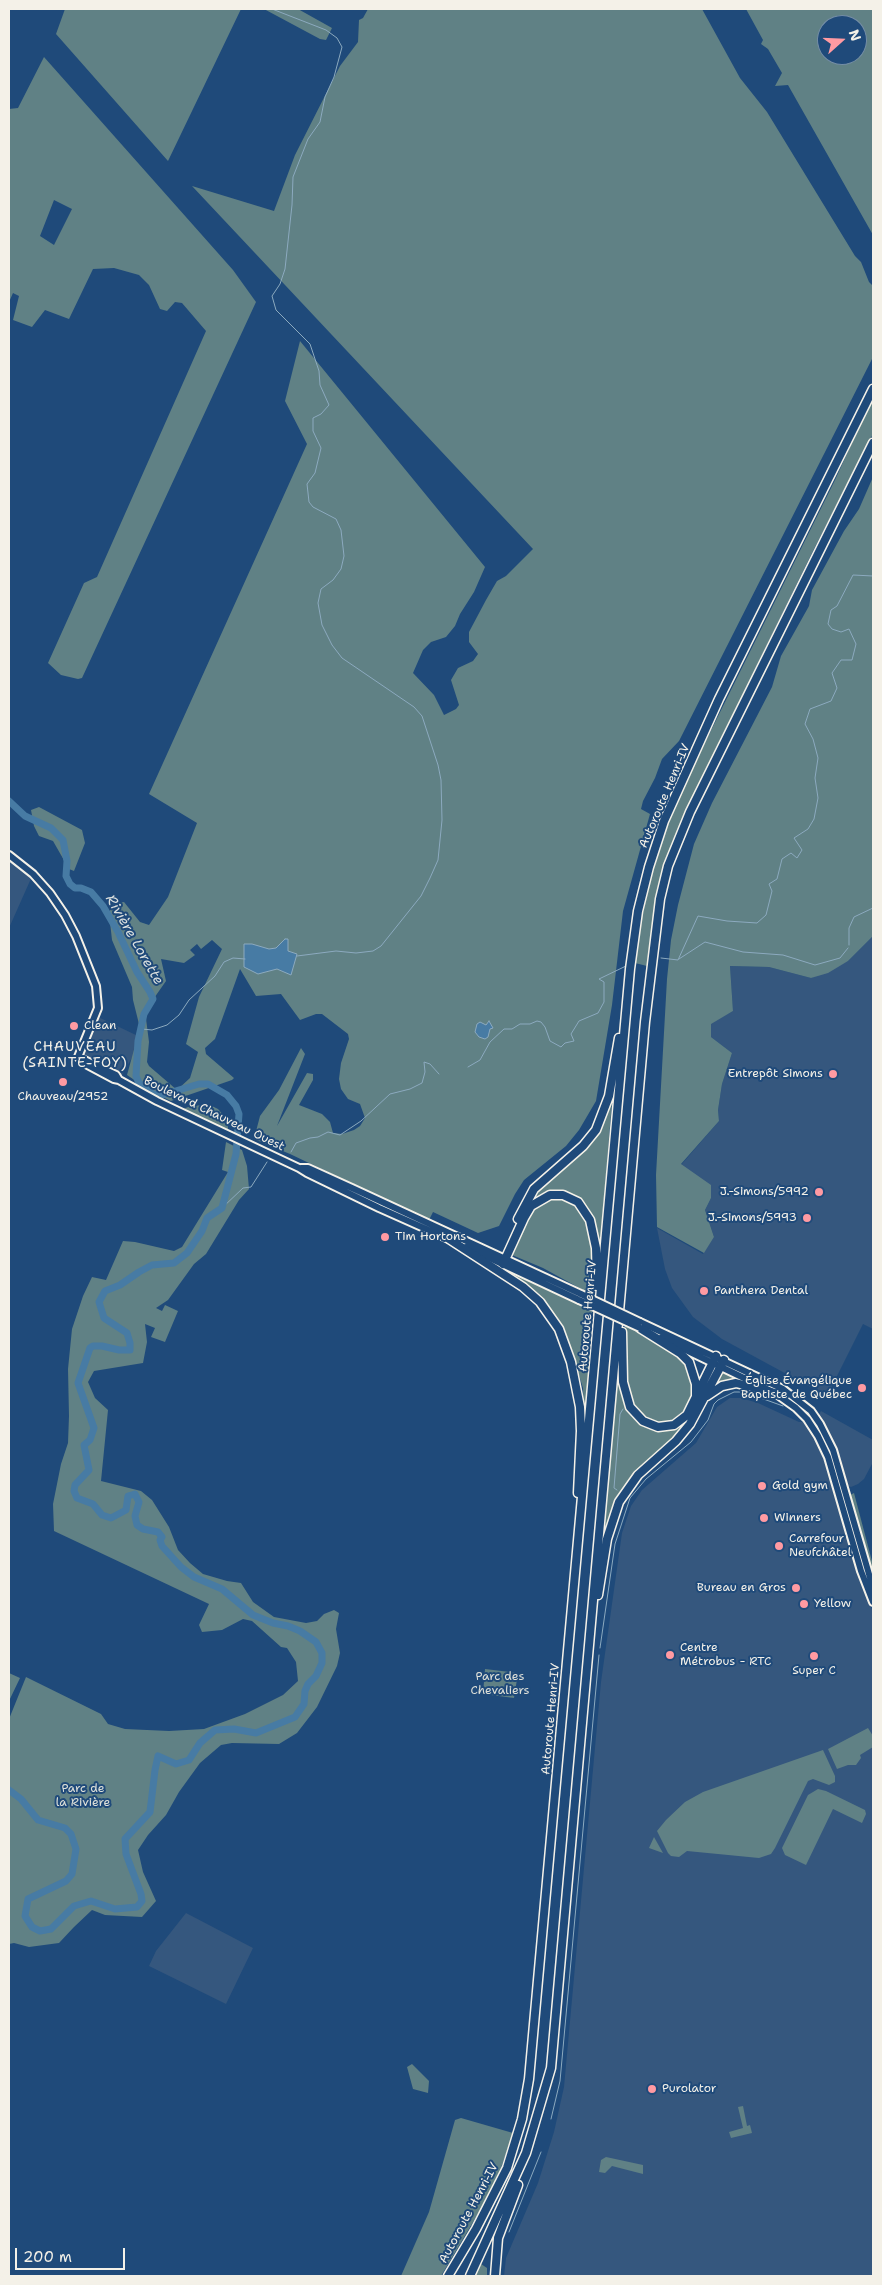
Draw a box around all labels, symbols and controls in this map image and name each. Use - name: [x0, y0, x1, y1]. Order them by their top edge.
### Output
- north arrow: [817, 15, 867, 65]
- text: N: [845, 27, 866, 44]
- street label: Autoroute Henri-IV: [637, 742, 693, 850]
- water label: Rivière Lorette: [101, 892, 167, 988]
- place label: Clean: [84, 1019, 116, 1033]
- marker: Clean: [68, 1020, 80, 1032]
- district label: CHAUVEAU (SAINTE-FOY): [21, 1039, 129, 1072]
- place label: Entrepôt Simons: [728, 1067, 823, 1081]
- marker: Entrepôt Simons: [827, 1068, 839, 1080]
- street label: Boulevard Chauveau Ouest: [141, 1074, 287, 1154]
- marker: Chauveau/2952: [57, 1076, 69, 1088]
- place label: Chauveau/2952: [18, 1090, 108, 1104]
- place label: J.-Simons/5992: [720, 1185, 809, 1199]
- marker: J.-Simons/5992: [813, 1186, 825, 1198]
- place label: J.-Simons/5993: [708, 1211, 797, 1225]
- marker: J.-Simons/5993: [801, 1212, 813, 1224]
- place label: Tim Hortons: [395, 1230, 466, 1244]
- marker: Tim Hortons: [379, 1231, 391, 1243]
- street label: Autoroute Henri-IV: [576, 1260, 600, 1372]
- place label: Panthera Dental: [714, 1284, 808, 1298]
- marker: Panthera Dental: [698, 1285, 710, 1297]
- place label: Église Évangélique Baptiste de Québec: [741, 1374, 852, 1402]
- marker: Église Évangélique Baptiste de Québec: [856, 1382, 868, 1394]
- place label: Gold gym: [772, 1479, 828, 1493]
- marker: Gold gym: [756, 1480, 768, 1492]
- place label: Winners: [774, 1511, 821, 1525]
- marker: Winners: [758, 1512, 770, 1524]
- place label: Carrefour Neufchâtel: [789, 1532, 851, 1560]
- marker: Carrefour Neufchâtel: [773, 1540, 785, 1552]
- place label: Bureau en Gros: [697, 1581, 786, 1595]
- marker: Bureau en Gros: [790, 1582, 802, 1594]
- place label: Yellow: [814, 1597, 851, 1611]
- marker: Yellow: [798, 1598, 810, 1610]
- place label: Centre Métrobus - RTC: [680, 1641, 771, 1669]
- marker: Centre Métrobus - RTC: [664, 1649, 676, 1661]
- marker: Super C: [808, 1650, 820, 1662]
- street label: Autoroute Henri-IV: [539, 1663, 563, 1775]
- place label: Super C: [792, 1664, 836, 1678]
- park label: Parc des Chevaliers: [470, 1670, 530, 1698]
- park label: Parc de la Rivière: [56, 1782, 110, 1810]
- place label: Purolator: [662, 2082, 716, 2096]
- marker: Purolator: [646, 2083, 658, 2095]
- street label: Autoroute Henri-IV: [436, 2160, 502, 2266]
- scale bar: [18, 2238, 128, 2270]
- text: 200 m: [23, 2247, 72, 2267]

